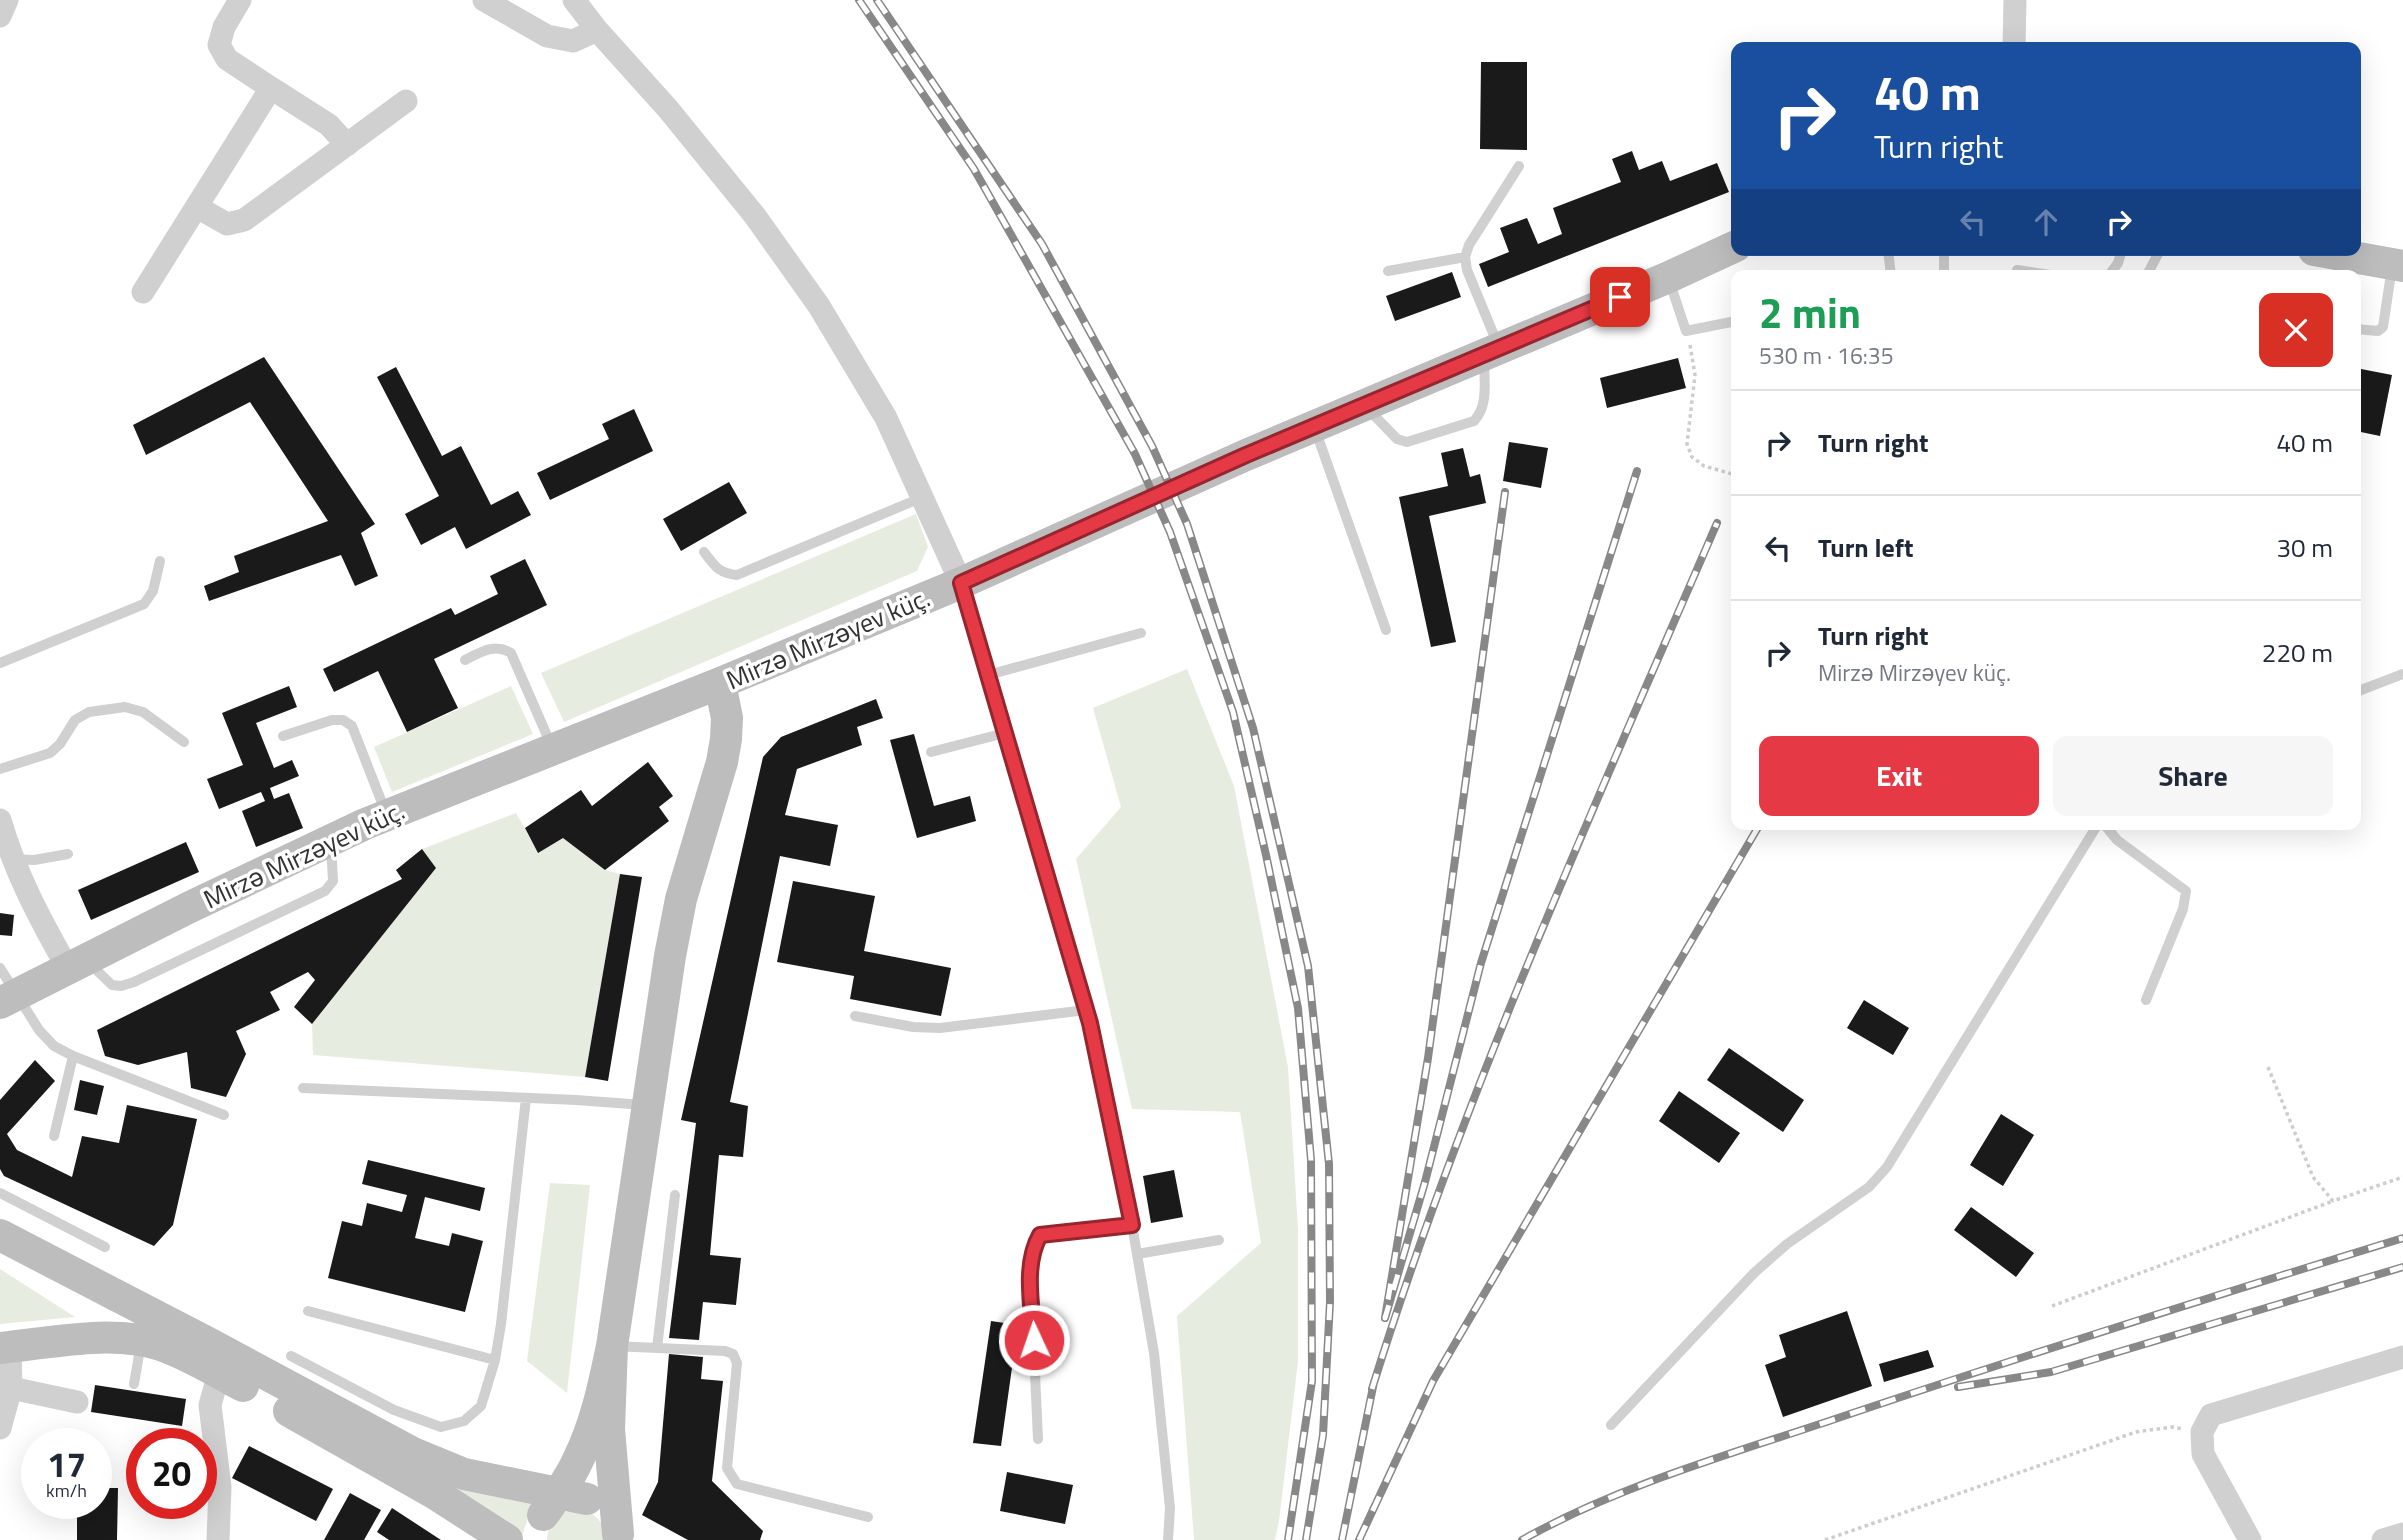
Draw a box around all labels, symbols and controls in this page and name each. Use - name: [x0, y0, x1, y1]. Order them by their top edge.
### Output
- text: 40 m: [1874, 54, 1981, 129]
- icon: right: [1759, 70, 1850, 161]
- text: Turn right: [1874, 122, 2003, 170]
- icon: left: [1954, 203, 1992, 241]
- icon: ahead: [2027, 203, 2065, 241]
- icon: right: [2100, 203, 2138, 241]
- pin: [1590, 267, 1650, 327]
- icon: arrive: [1601, 278, 1639, 316]
- text: 2 min: [1759, 280, 1861, 344]
- button: close: [2259, 293, 2333, 367]
- text: 530 m · 16:35: [1759, 338, 1894, 373]
- text: Turn right: [1818, 423, 1929, 462]
- text: 40 m: [2276, 423, 2333, 462]
- icon: right: [1759, 424, 1797, 462]
- text: Turn left: [1818, 528, 1913, 567]
- text: 30 m: [2276, 528, 2333, 567]
- icon: left: [1759, 529, 1797, 567]
- street label: Mirzə Mirzəyev küç.: [720, 578, 936, 699]
- text: Turn right: [1818, 616, 1929, 655]
- text: 220 m: [2262, 633, 2333, 672]
- icon: right: [1759, 634, 1797, 672]
- text: Mirzə Mirzəyev küç.: [1818, 655, 2011, 690]
- button: Exit: [1759, 736, 2039, 816]
- button: Share: [2053, 736, 2333, 816]
- street label: Mirzə Mirzəyev küç.: [197, 791, 411, 918]
- position arrow: [997, 1303, 1071, 1377]
- speed limit sign: 20: [126, 1428, 217, 1519]
- text: 17: [47, 1437, 86, 1491]
- text: km/h: [46, 1477, 87, 1504]

